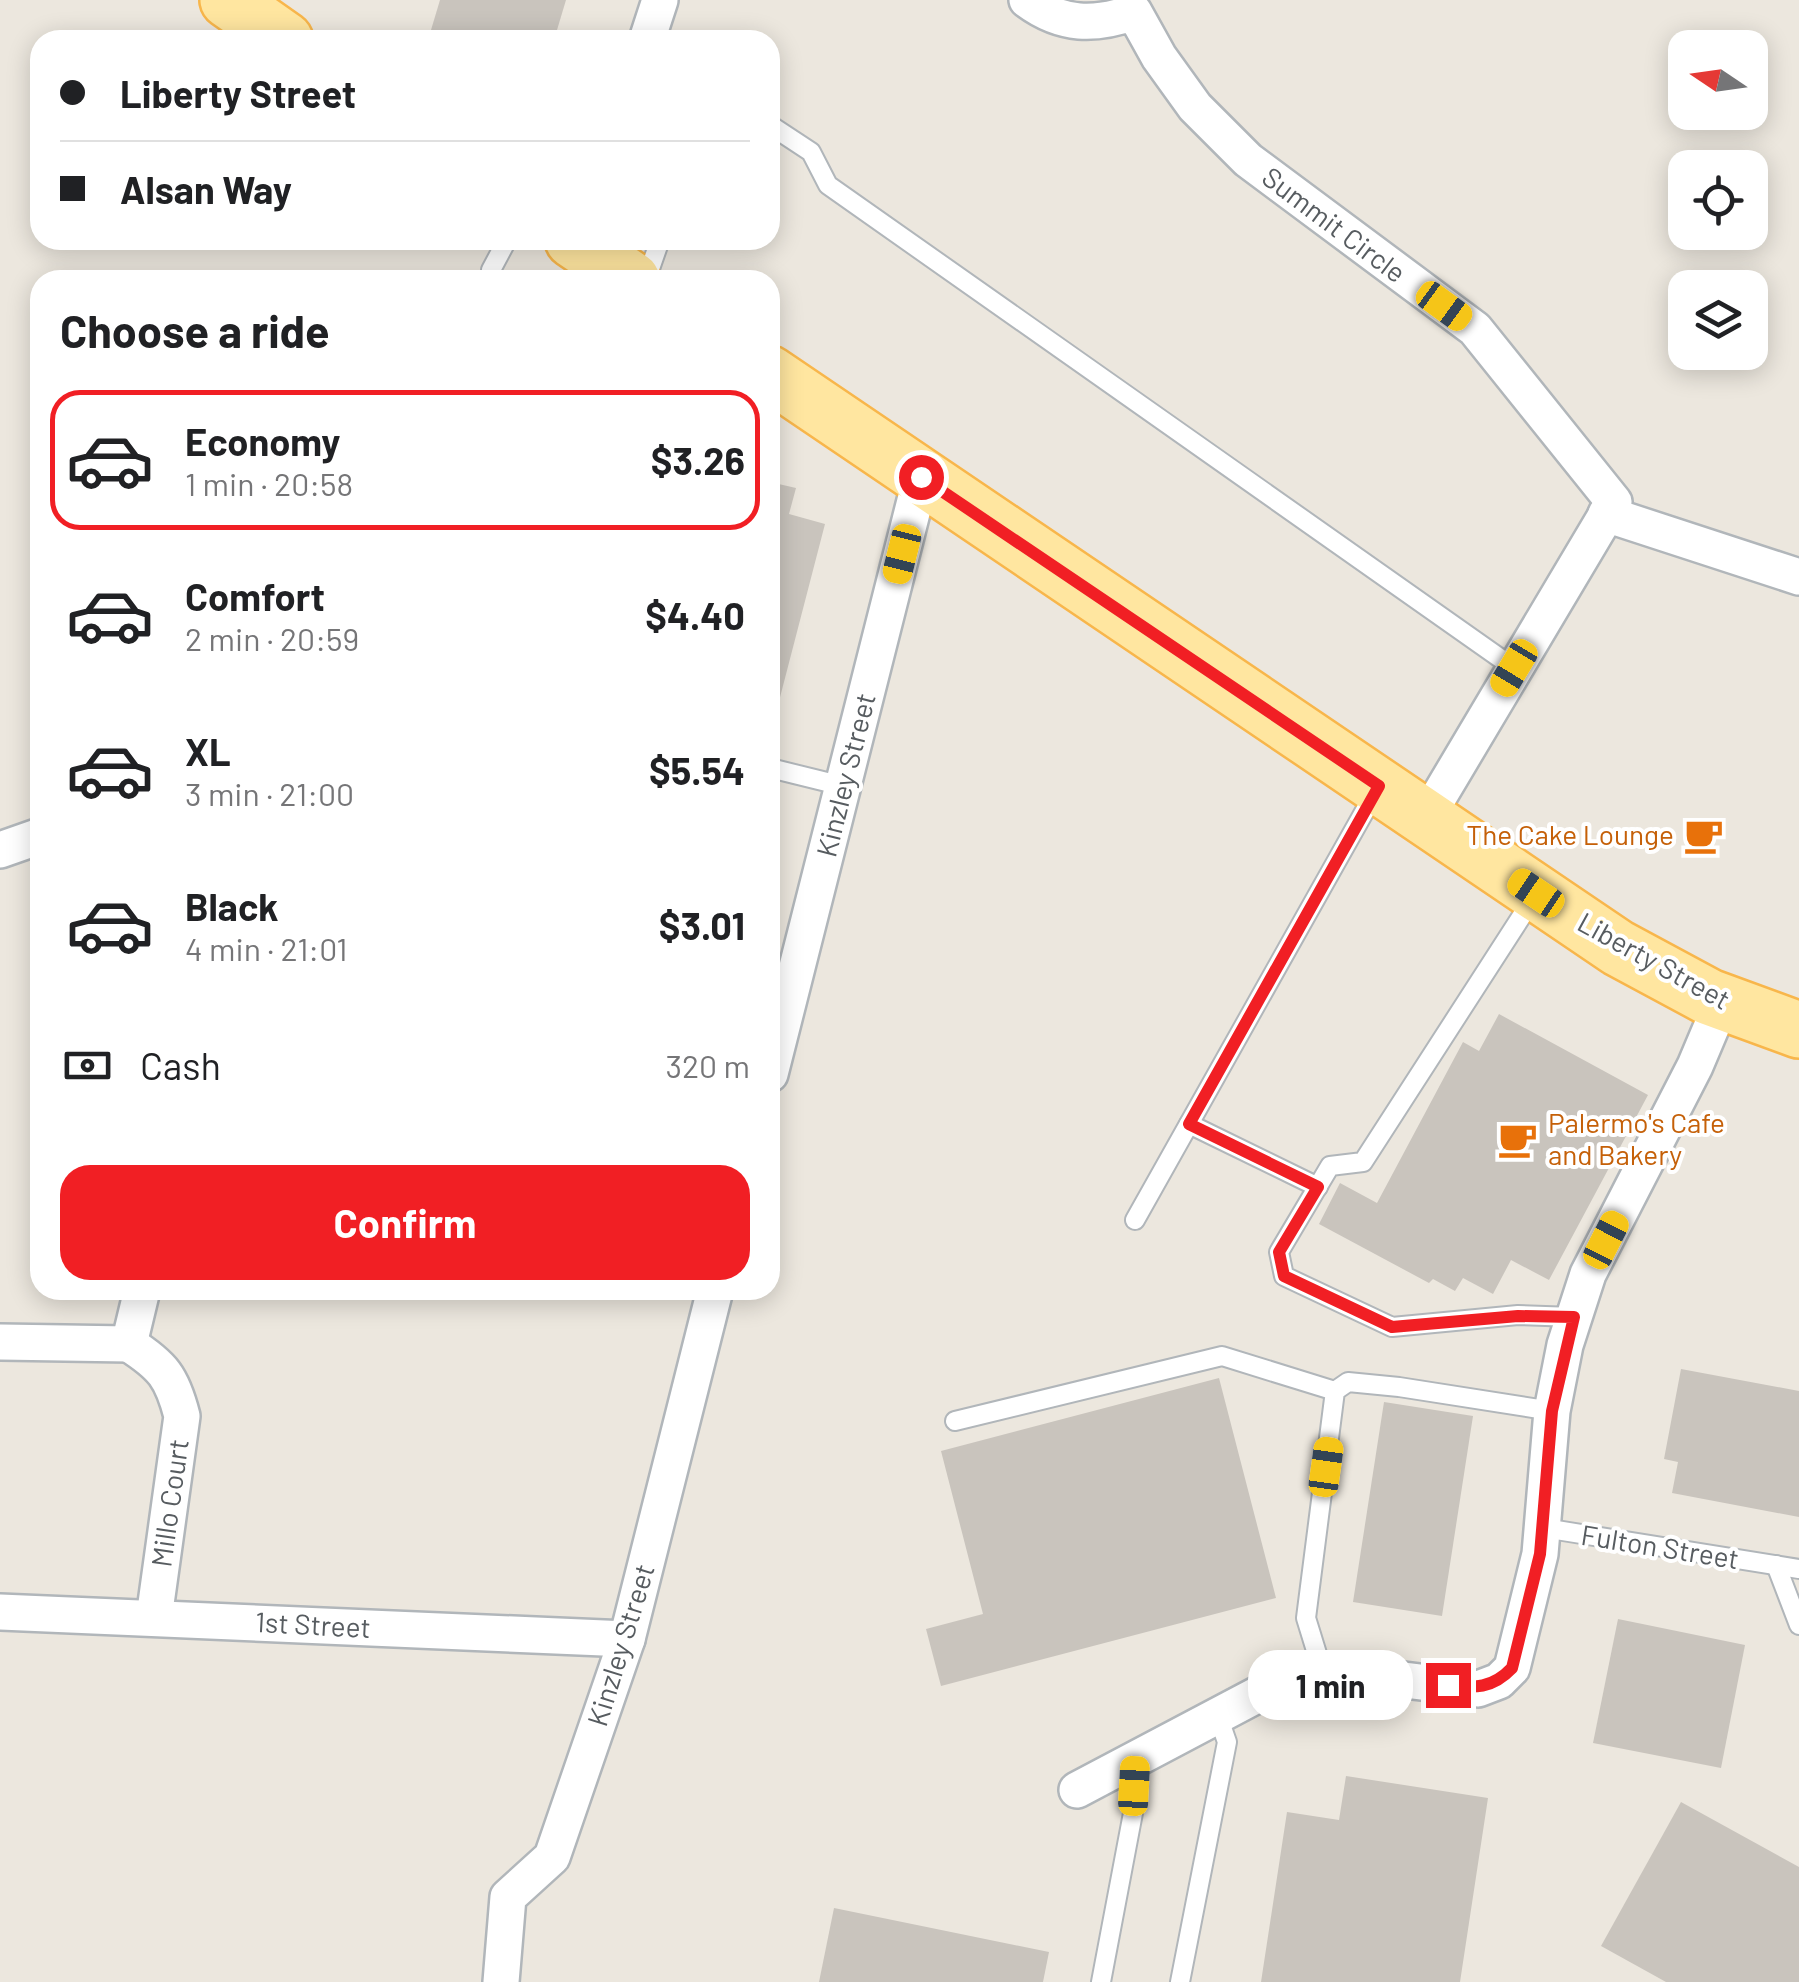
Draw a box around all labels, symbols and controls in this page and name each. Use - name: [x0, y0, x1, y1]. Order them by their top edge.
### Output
- north arrow: [1668, 30, 1768, 130]
- map controls: [1668, 30, 1768, 370]
- text: Liberty Street: [120, 70, 356, 116]
- button: locate: [1668, 150, 1768, 250]
- street label: Summit Circle: [1256, 159, 1413, 289]
- text: Alsan Way: [120, 166, 292, 212]
- button: layers: [1668, 270, 1768, 370]
- car: [1411, 276, 1477, 336]
- text: Choose a ride: [60, 303, 330, 357]
- icon: car: [65, 415, 155, 505]
- text: Economy: [185, 418, 340, 464]
- text: $3.26: [651, 437, 745, 483]
- route start: [899, 455, 944, 500]
- text: 1 min · 20:58: [185, 464, 353, 502]
- car: [880, 521, 924, 587]
- icon: car: [65, 570, 155, 660]
- text: Comfort: [185, 573, 325, 619]
- text: $4.40: [645, 592, 745, 638]
- text: 2 min · 20:59: [185, 619, 359, 657]
- car: [1486, 635, 1542, 701]
- street label: Kinzley Street: [808, 689, 882, 860]
- icon: car: [65, 725, 155, 815]
- text: XL: [185, 728, 231, 774]
- text: $5.54: [649, 747, 745, 793]
- text: 3 min · 21:00: [185, 774, 354, 812]
- cafe icon: The Cake Lounge: [1683, 814, 1725, 856]
- place label: The Cake Lounge: [1466, 817, 1674, 851]
- car: [1503, 864, 1569, 922]
- icon: car: [65, 880, 155, 970]
- text: Black: [185, 883, 279, 929]
- text: $3.01: [659, 902, 745, 948]
- street label: Liberty Street: [1572, 904, 1737, 1016]
- text: 4 min · 21:01: [185, 929, 348, 967]
- icon: cash: [60, 1038, 115, 1093]
- text: Cash: [140, 1042, 221, 1088]
- text: 320 m: [665, 1046, 750, 1084]
- place label: Palermo's Cafe and Bakery: [1548, 1105, 1725, 1171]
- cafe icon: Palermo's Cafe and Bakery: [1497, 1118, 1539, 1160]
- button: Confirm: [60, 1165, 750, 1280]
- car: [1579, 1206, 1633, 1274]
- car: [1307, 1435, 1345, 1499]
- street label: Millo Court: [143, 1437, 195, 1569]
- street label: Fulton Street: [1579, 1517, 1741, 1575]
- street label: Kinzley Street: [579, 1560, 661, 1730]
- street label: 1st Street: [254, 1604, 372, 1644]
- callout: 1 min: [1248, 1650, 1413, 1720]
- route end: [1426, 1663, 1471, 1708]
- text: 1 min: [1295, 1666, 1366, 1704]
- car: [1117, 1755, 1151, 1817]

